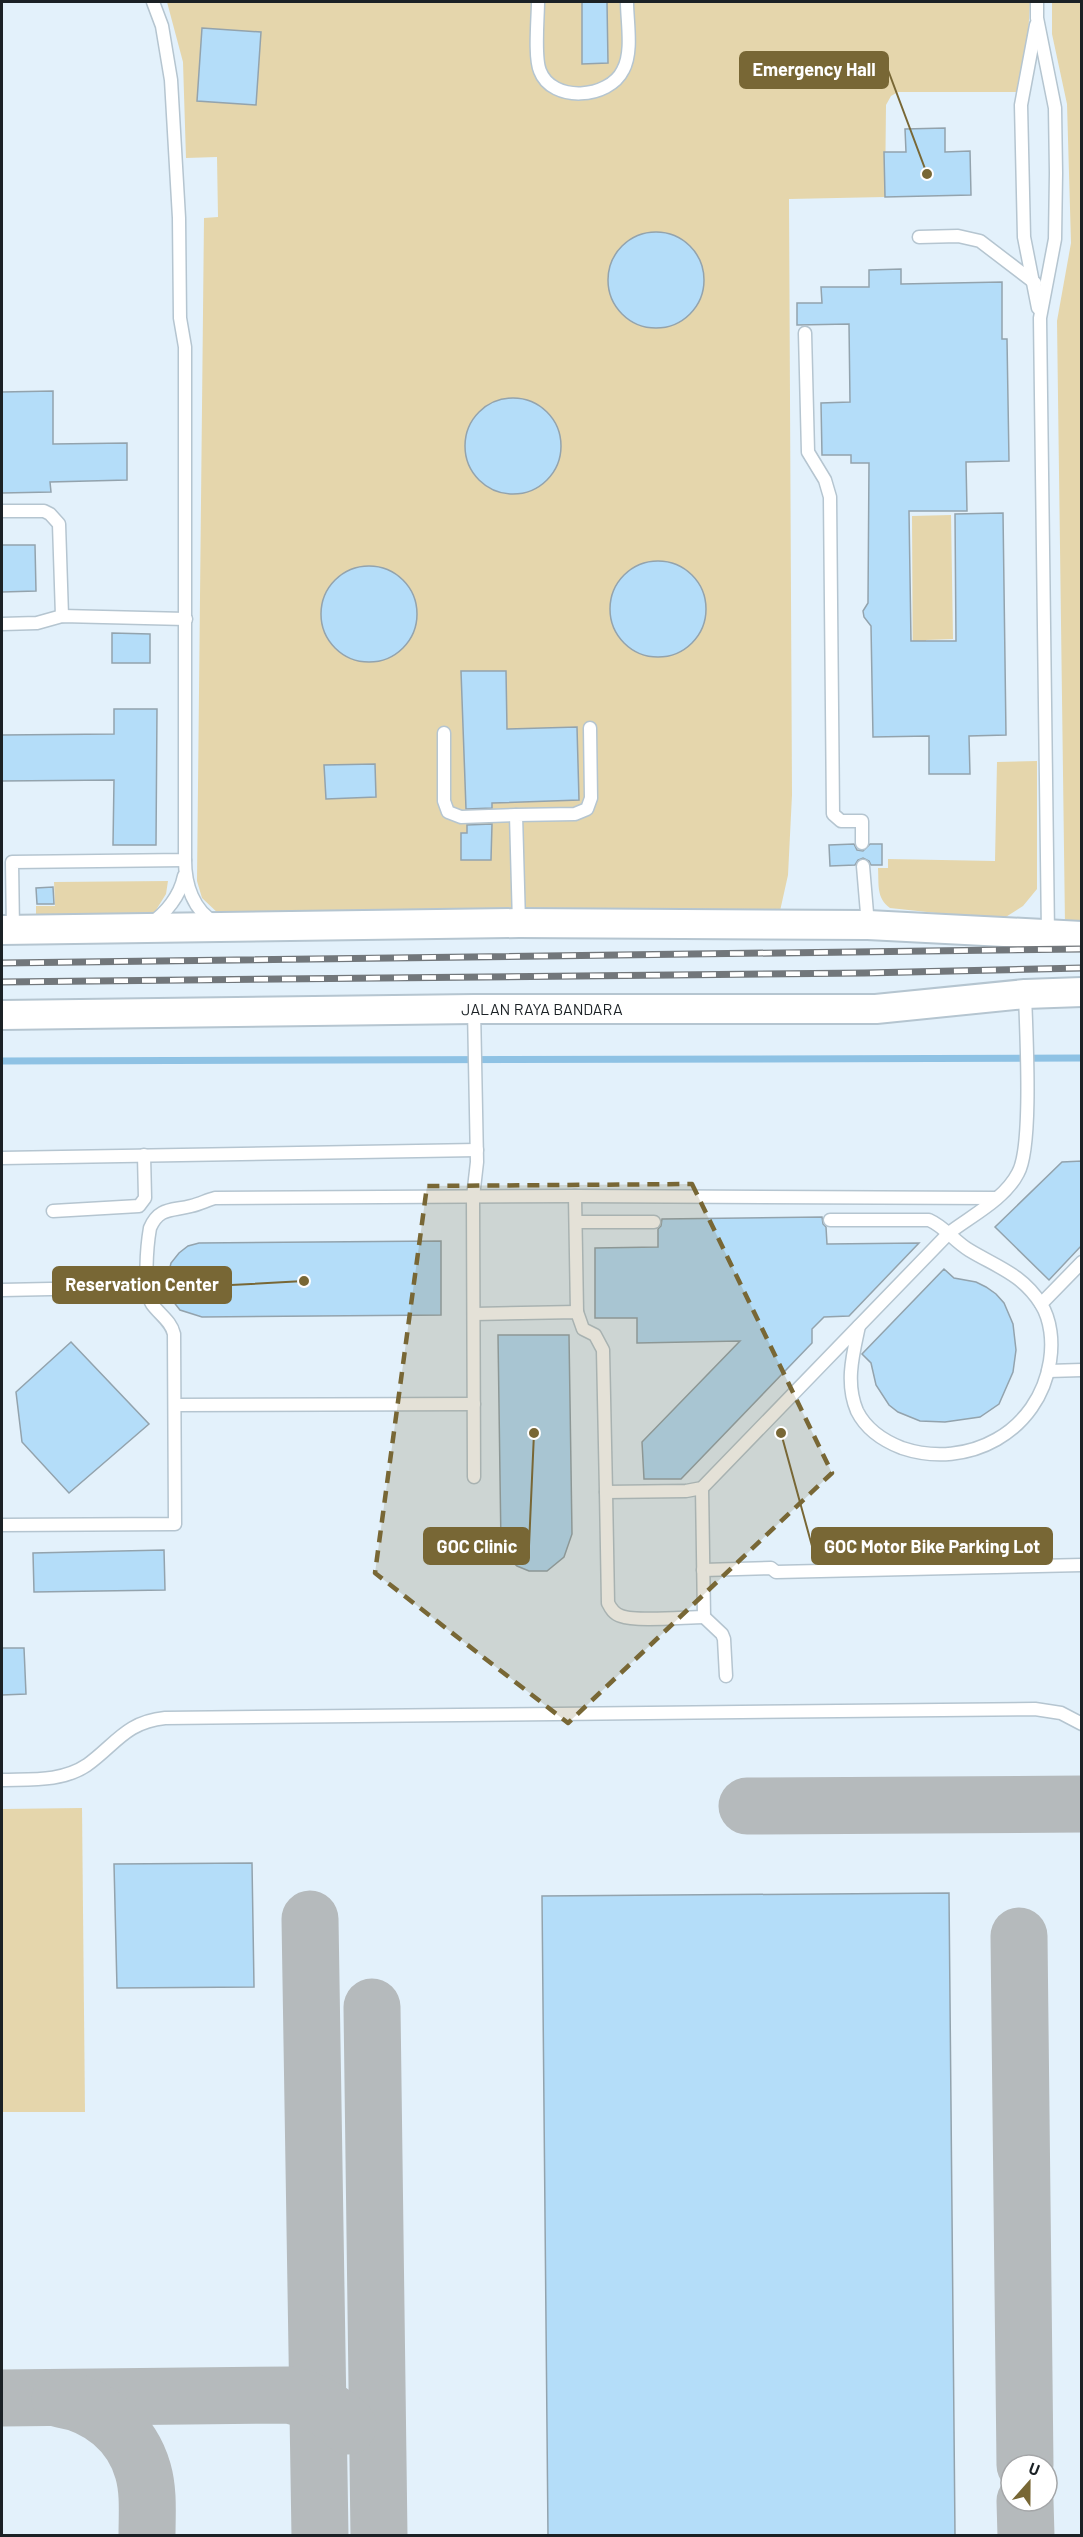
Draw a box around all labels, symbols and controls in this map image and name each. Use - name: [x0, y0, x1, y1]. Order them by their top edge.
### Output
- callout: Emergency Hall: [740, 52, 888, 88]
- text: Emergency Hall: [752, 58, 876, 80]
- street label: JALAN RAYA BANDARA: [461, 999, 623, 1018]
- callout: Reservation Center: [53, 1267, 231, 1303]
- text: Reservation Center: [65, 1273, 219, 1295]
- callout: GOC Clinic: [424, 1528, 529, 1564]
- callout: GOC Motor Bike Parking Lot: [812, 1528, 1052, 1564]
- text: GOC Clinic: [437, 1535, 518, 1557]
- text: GOC Motor Bike Parking Lot: [824, 1535, 1040, 1557]
- north arrow: [999, 2453, 1059, 2513]
- text: U: [1026, 2458, 1043, 2479]

